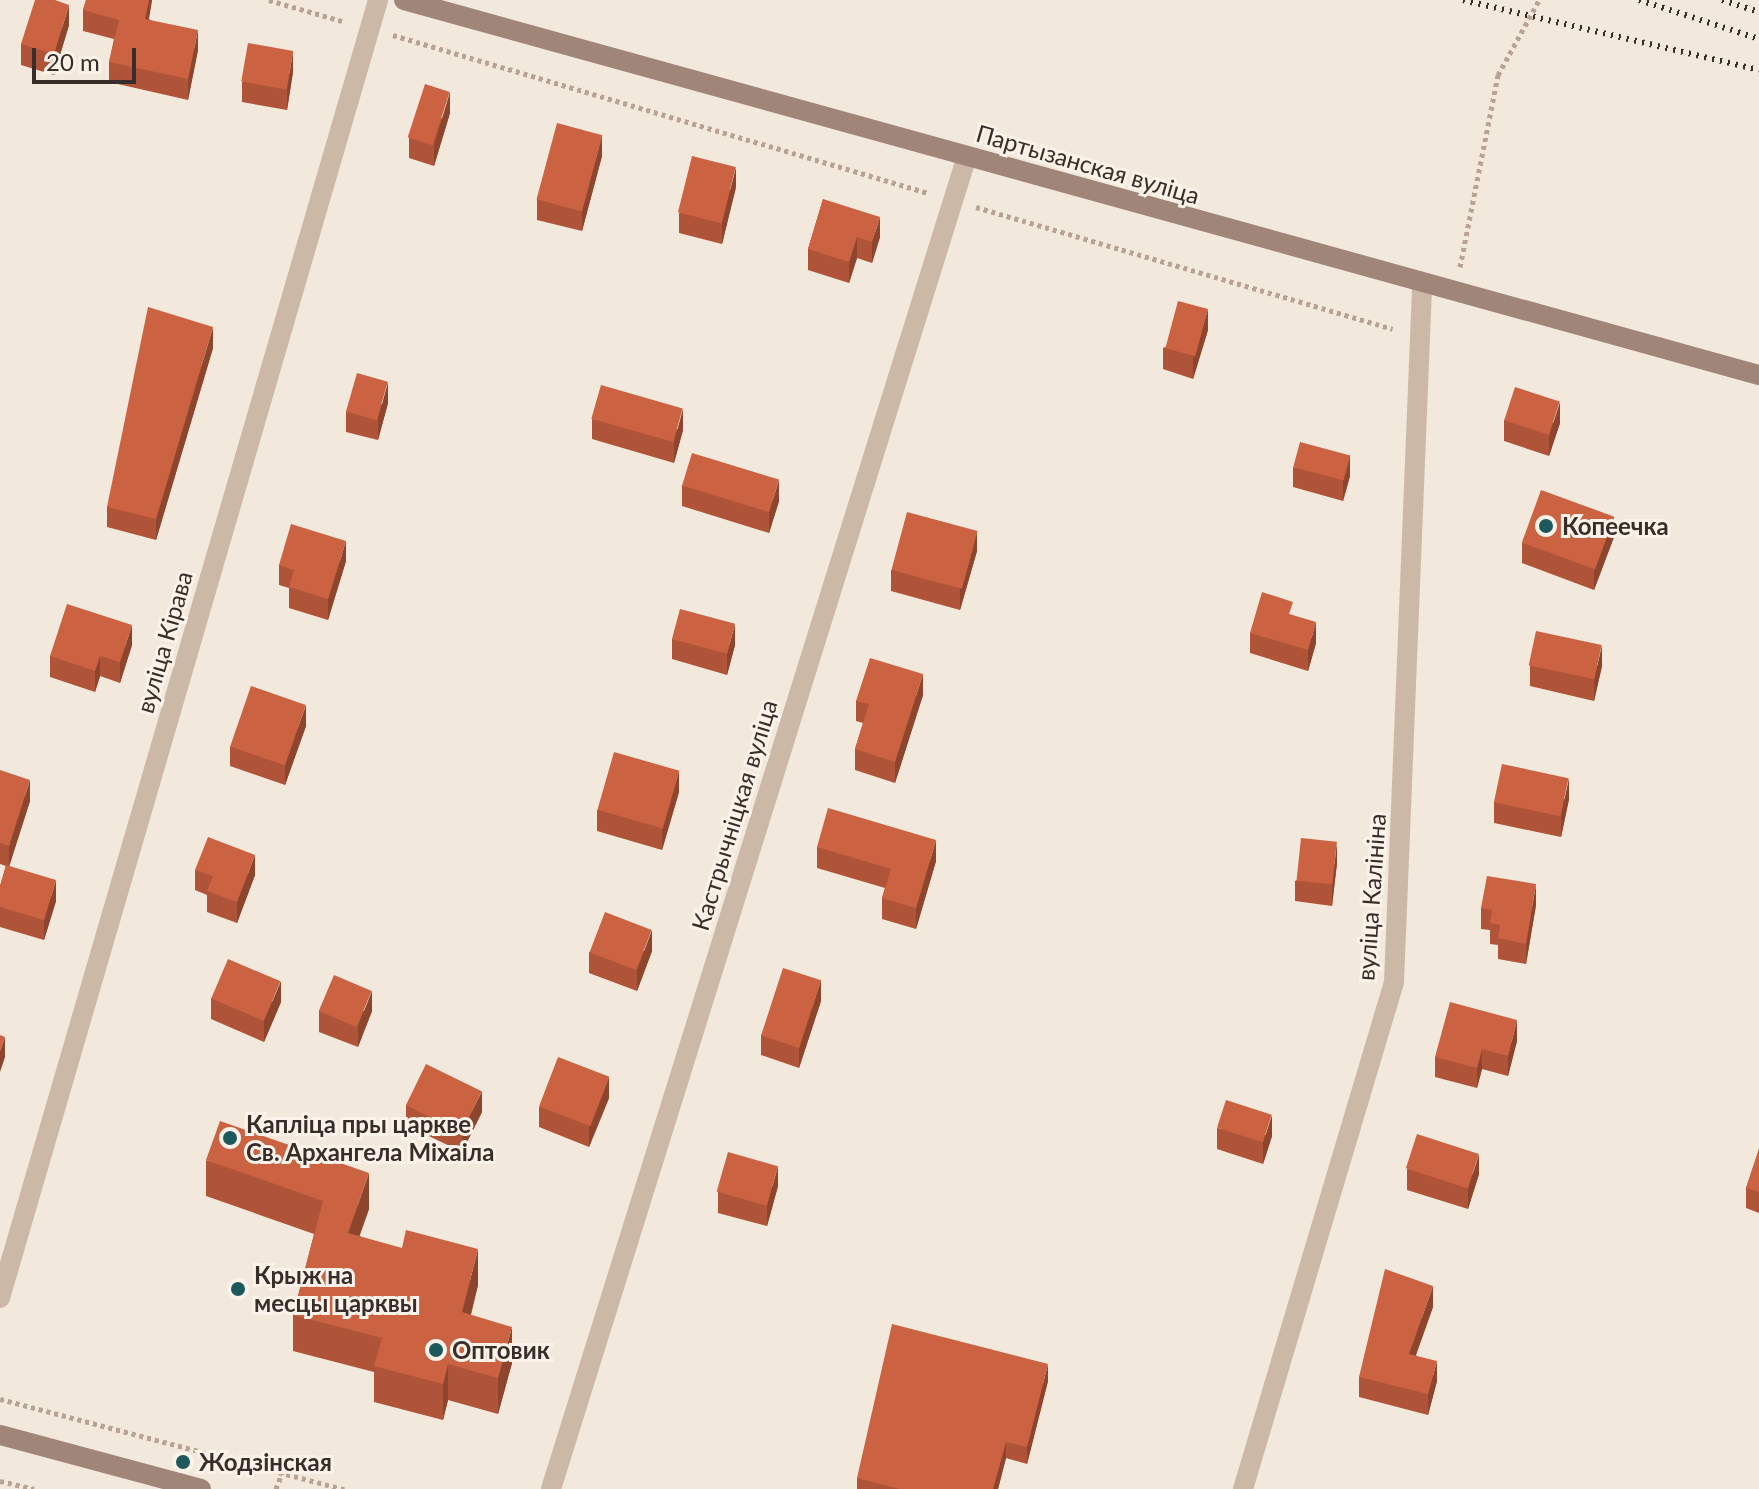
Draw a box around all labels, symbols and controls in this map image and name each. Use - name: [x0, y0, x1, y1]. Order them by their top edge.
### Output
- scale bar: [36, 32, 140, 82]
- text: 20 m: [46, 47, 100, 76]
- street label: Партызанская вуліца: [973, 118, 1203, 210]
- place label: Копеечка: [1562, 512, 1669, 540]
- marker: Копеечка: [1537, 517, 1555, 535]
- street label: вуліца Кірава: [130, 568, 198, 716]
- street label: Кастрычніцкая вуліца: [685, 696, 783, 934]
- street label: вуліца Калініна: [1351, 812, 1391, 982]
- place label: Капліца пры царкве Св. Архангела Міхаіла: [246, 1110, 494, 1166]
- marker: Капліца пры царкве Св. Архангела Міхаіла: [221, 1129, 239, 1147]
- place label: Крыж на месцы царквы: [254, 1261, 418, 1317]
- marker: Крыж на месцы царквы: [229, 1280, 247, 1298]
- place label: Оптовик: [452, 1336, 550, 1364]
- marker: Оптовик: [427, 1341, 445, 1359]
- place label: Жодзінская: [199, 1448, 332, 1476]
- marker: Жодзінская: [174, 1453, 192, 1471]

